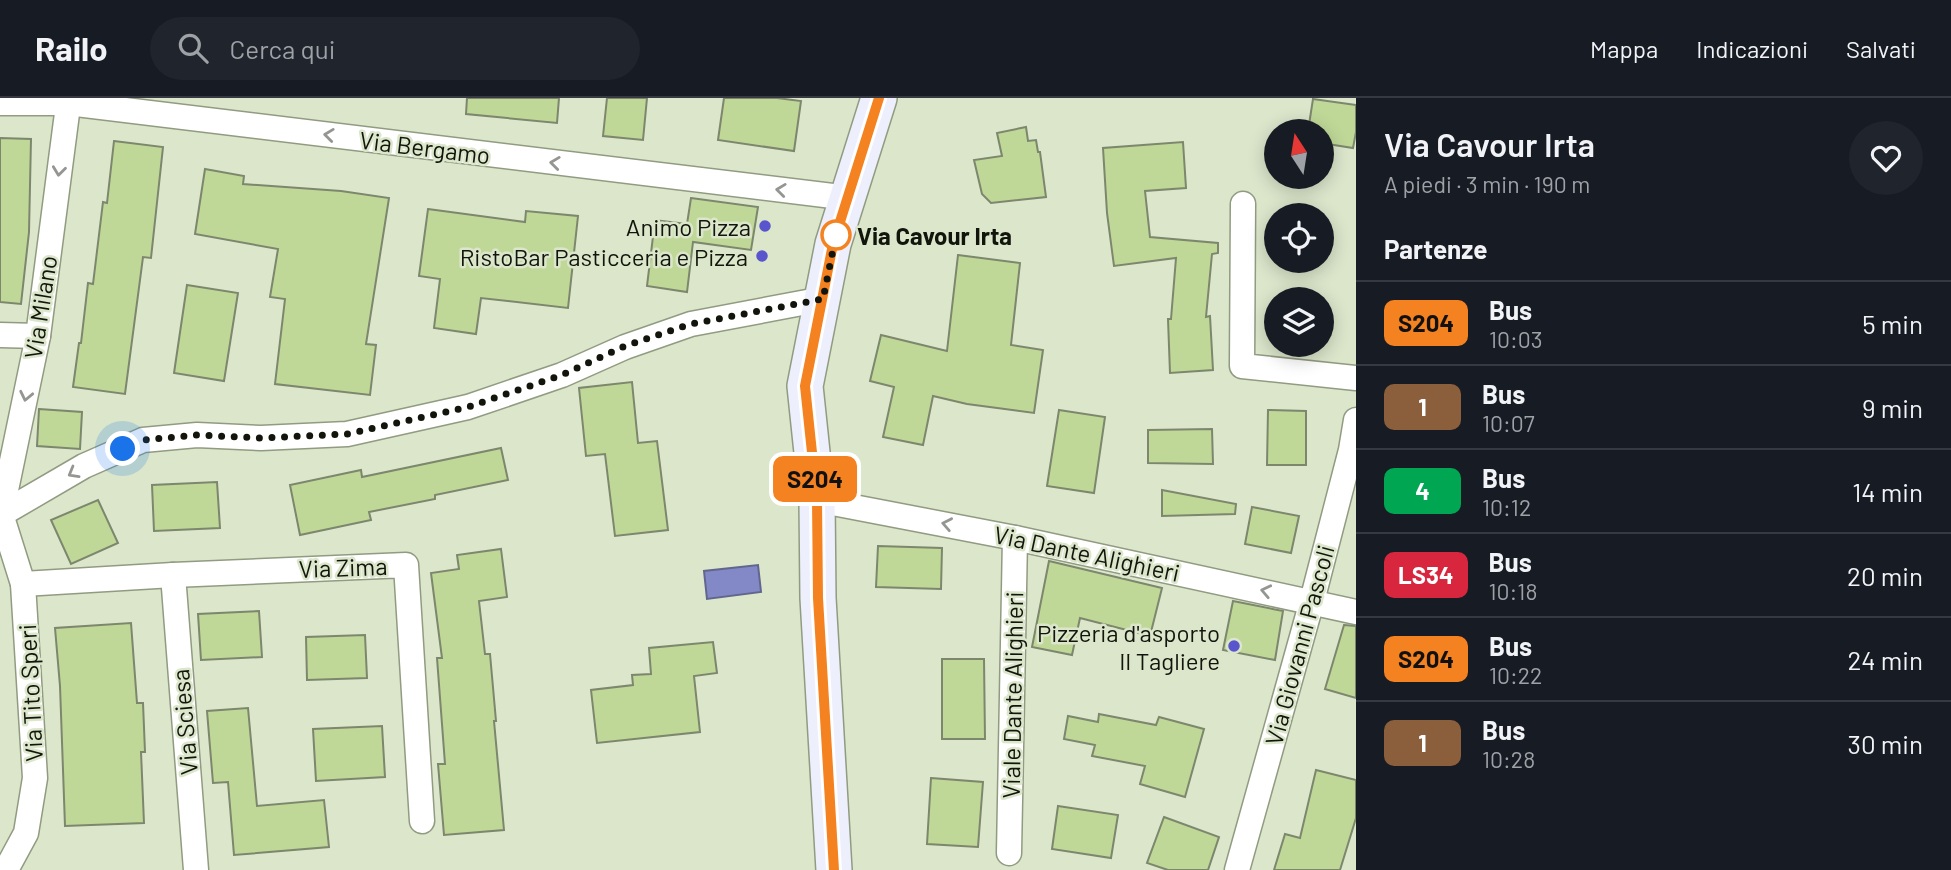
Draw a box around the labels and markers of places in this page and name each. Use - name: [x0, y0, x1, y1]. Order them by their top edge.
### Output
- place label: Animo Pizza: [626, 212, 751, 241]
- marker: Animo Pizza: [757, 218, 773, 234]
- marker: Via Cavour Irta: [821, 220, 851, 250]
- place label: Via Cavour Irta: [857, 221, 1012, 250]
- place label: RistoBar Pasticceria e Pizza: [460, 242, 748, 271]
- marker: RistoBar Pasticceria e Pizza: [754, 248, 770, 264]
- place label: Pizzeria d'asporto Il Tagliere: [1037, 618, 1220, 675]
- marker: Pizzeria d'asporto Il Tagliere: [1226, 638, 1242, 654]

